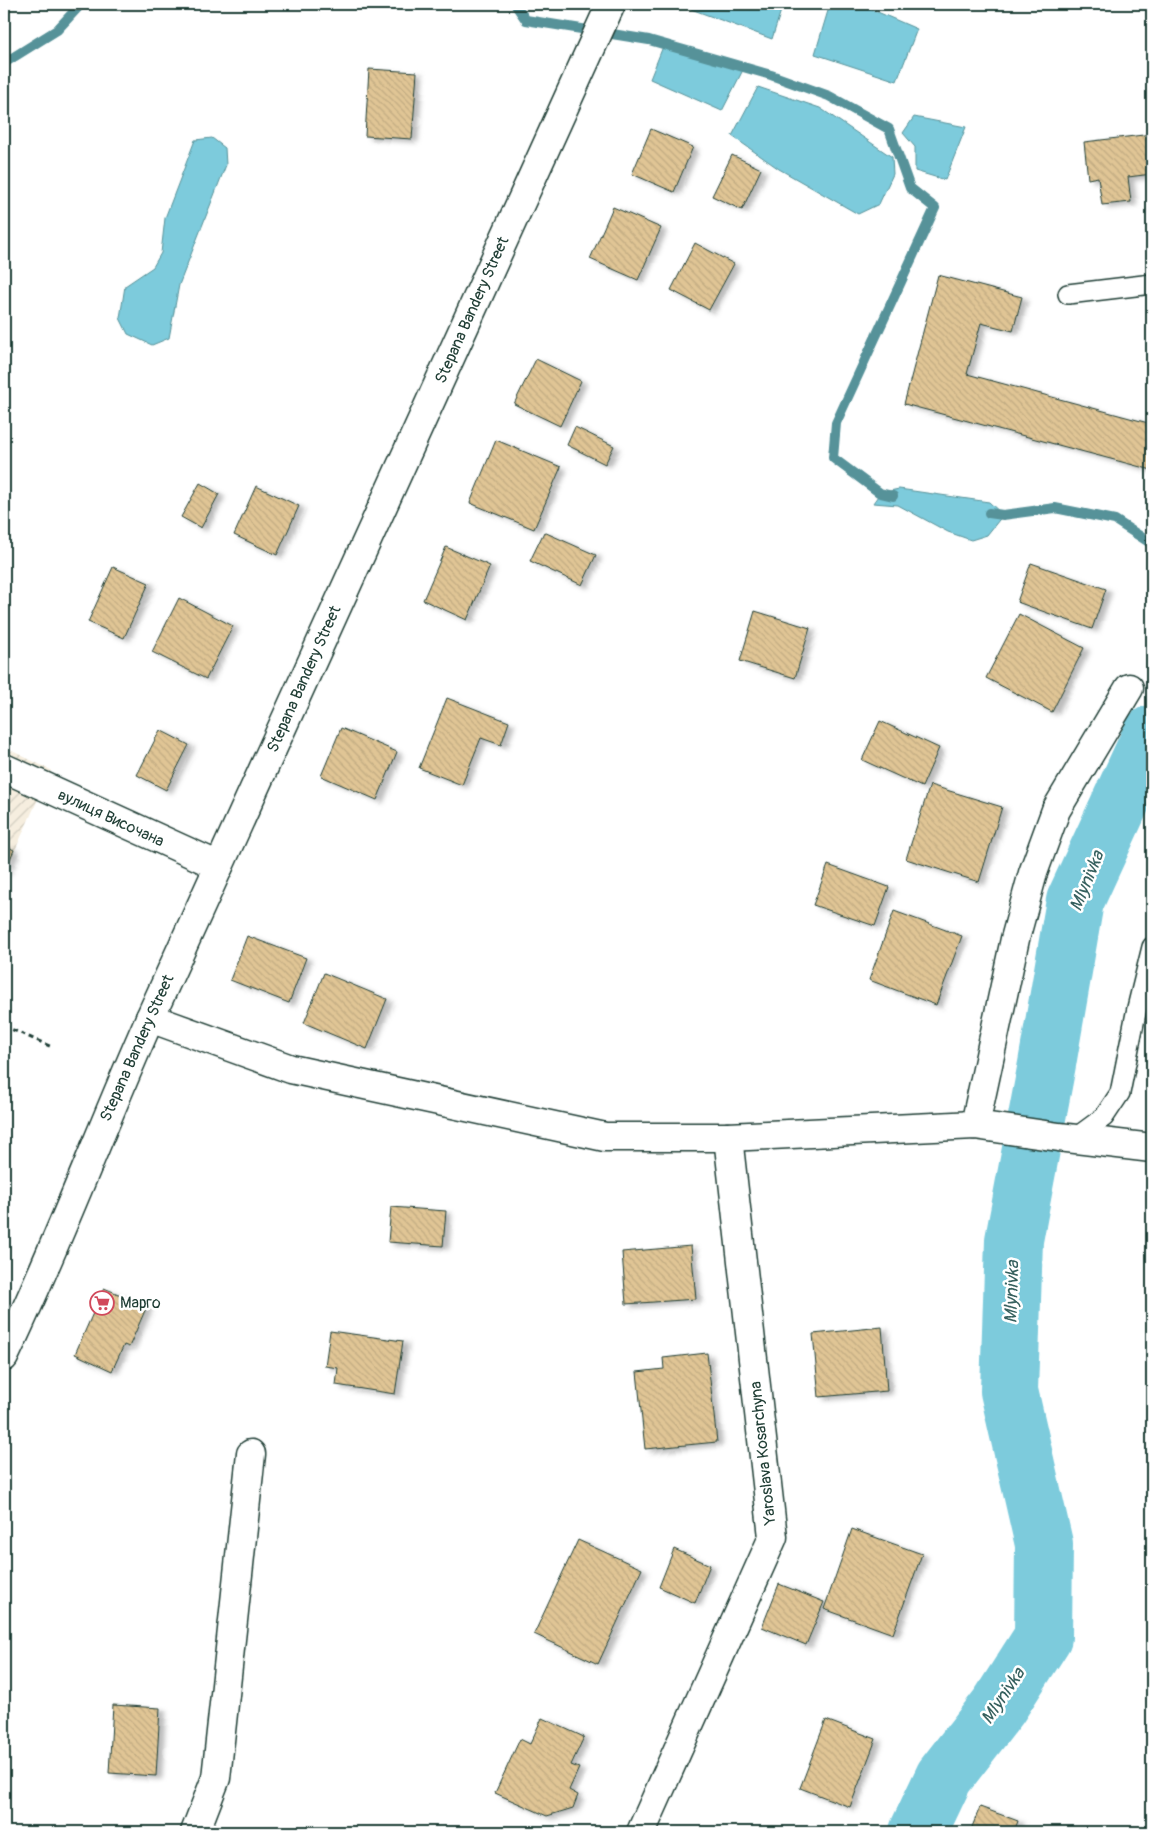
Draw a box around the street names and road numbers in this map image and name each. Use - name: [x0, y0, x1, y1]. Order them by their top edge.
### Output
- street label: Stepana Bandery Street: [431, 233, 514, 386]
- street label: Stepana Bandery Street: [263, 602, 346, 755]
- street label: вулиця Височана: [55, 785, 167, 851]
- street label: Stepana Bandery Street: [96, 971, 179, 1124]
- street label: Yaroslava Kosarchyna: [746, 1380, 781, 1527]

